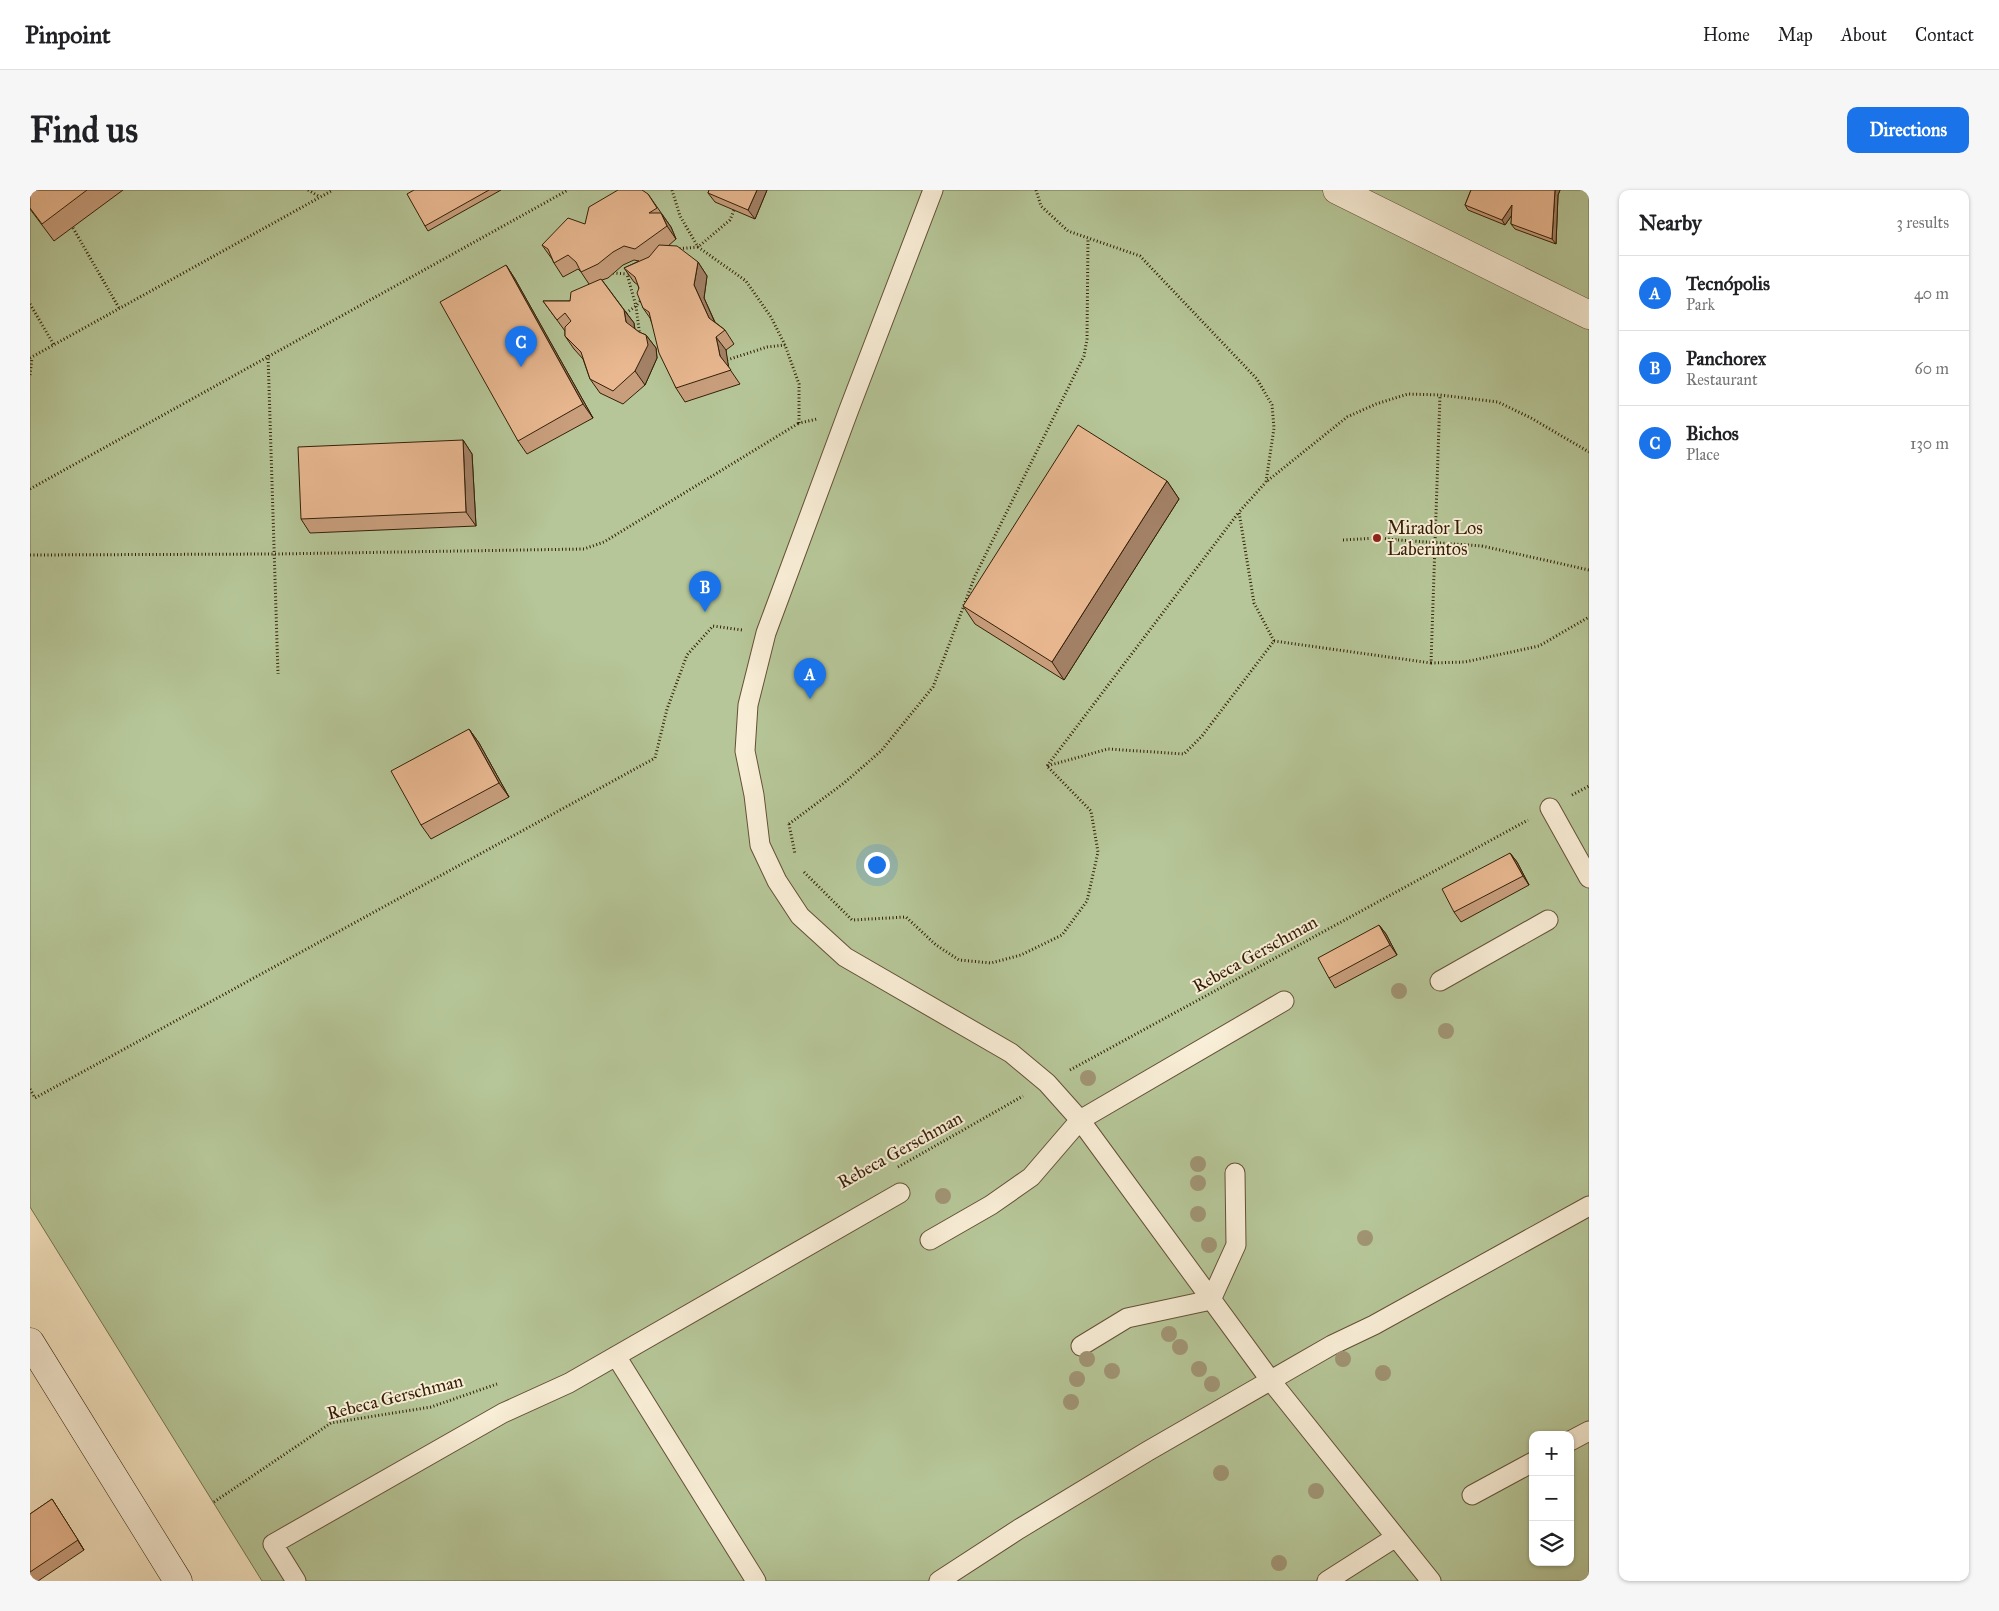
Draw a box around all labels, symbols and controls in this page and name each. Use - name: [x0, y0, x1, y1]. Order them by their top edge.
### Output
- text: Pinpoint: [25, 20, 111, 50]
- text: Home: [1703, 24, 1750, 46]
- text: Map: [1778, 24, 1813, 46]
- text: About: [1841, 24, 1887, 46]
- text: Contact: [1915, 24, 1974, 46]
- button: Directions: [1847, 107, 1969, 153]
- text: Find us: [30, 109, 138, 152]
- text: Nearby: [1639, 210, 1702, 236]
- text: 3 results: [1896, 213, 1949, 232]
- text: Tecnópolis: [1686, 272, 1770, 295]
- text: A: [1650, 284, 1660, 303]
- text: 40 m: [1914, 284, 1949, 303]
- text: Park: [1686, 295, 1715, 314]
- pin: C: [505, 326, 537, 367]
- text: Panchorex: [1686, 347, 1766, 370]
- text: B: [1650, 359, 1660, 378]
- text: 60 m: [1915, 359, 1949, 378]
- text: Restaurant: [1686, 370, 1758, 389]
- text: Bichos: [1686, 422, 1739, 445]
- text: C: [1650, 434, 1660, 453]
- text: 130 m: [1910, 434, 1949, 453]
- text: Place: [1686, 445, 1720, 464]
- place label: Mirador Los Laberintos: [1387, 517, 1483, 560]
- marker: Mirador Los Laberintos: [1371, 532, 1383, 544]
- pin: B: [689, 571, 721, 612]
- pin: A: [794, 658, 826, 699]
- your location: [864, 852, 890, 878]
- street label: Rebeca Gerschman: [1189, 910, 1322, 997]
- street label: Rebeca Gerschman: [834, 1106, 967, 1193]
- street label: Rebeca Gerschman: [325, 1369, 466, 1425]
- map controls: [1529, 1431, 1574, 1566]
- button: +: [1529, 1431, 1574, 1476]
- button: −: [1529, 1476, 1574, 1521]
- button: layers: [1529, 1521, 1574, 1566]

